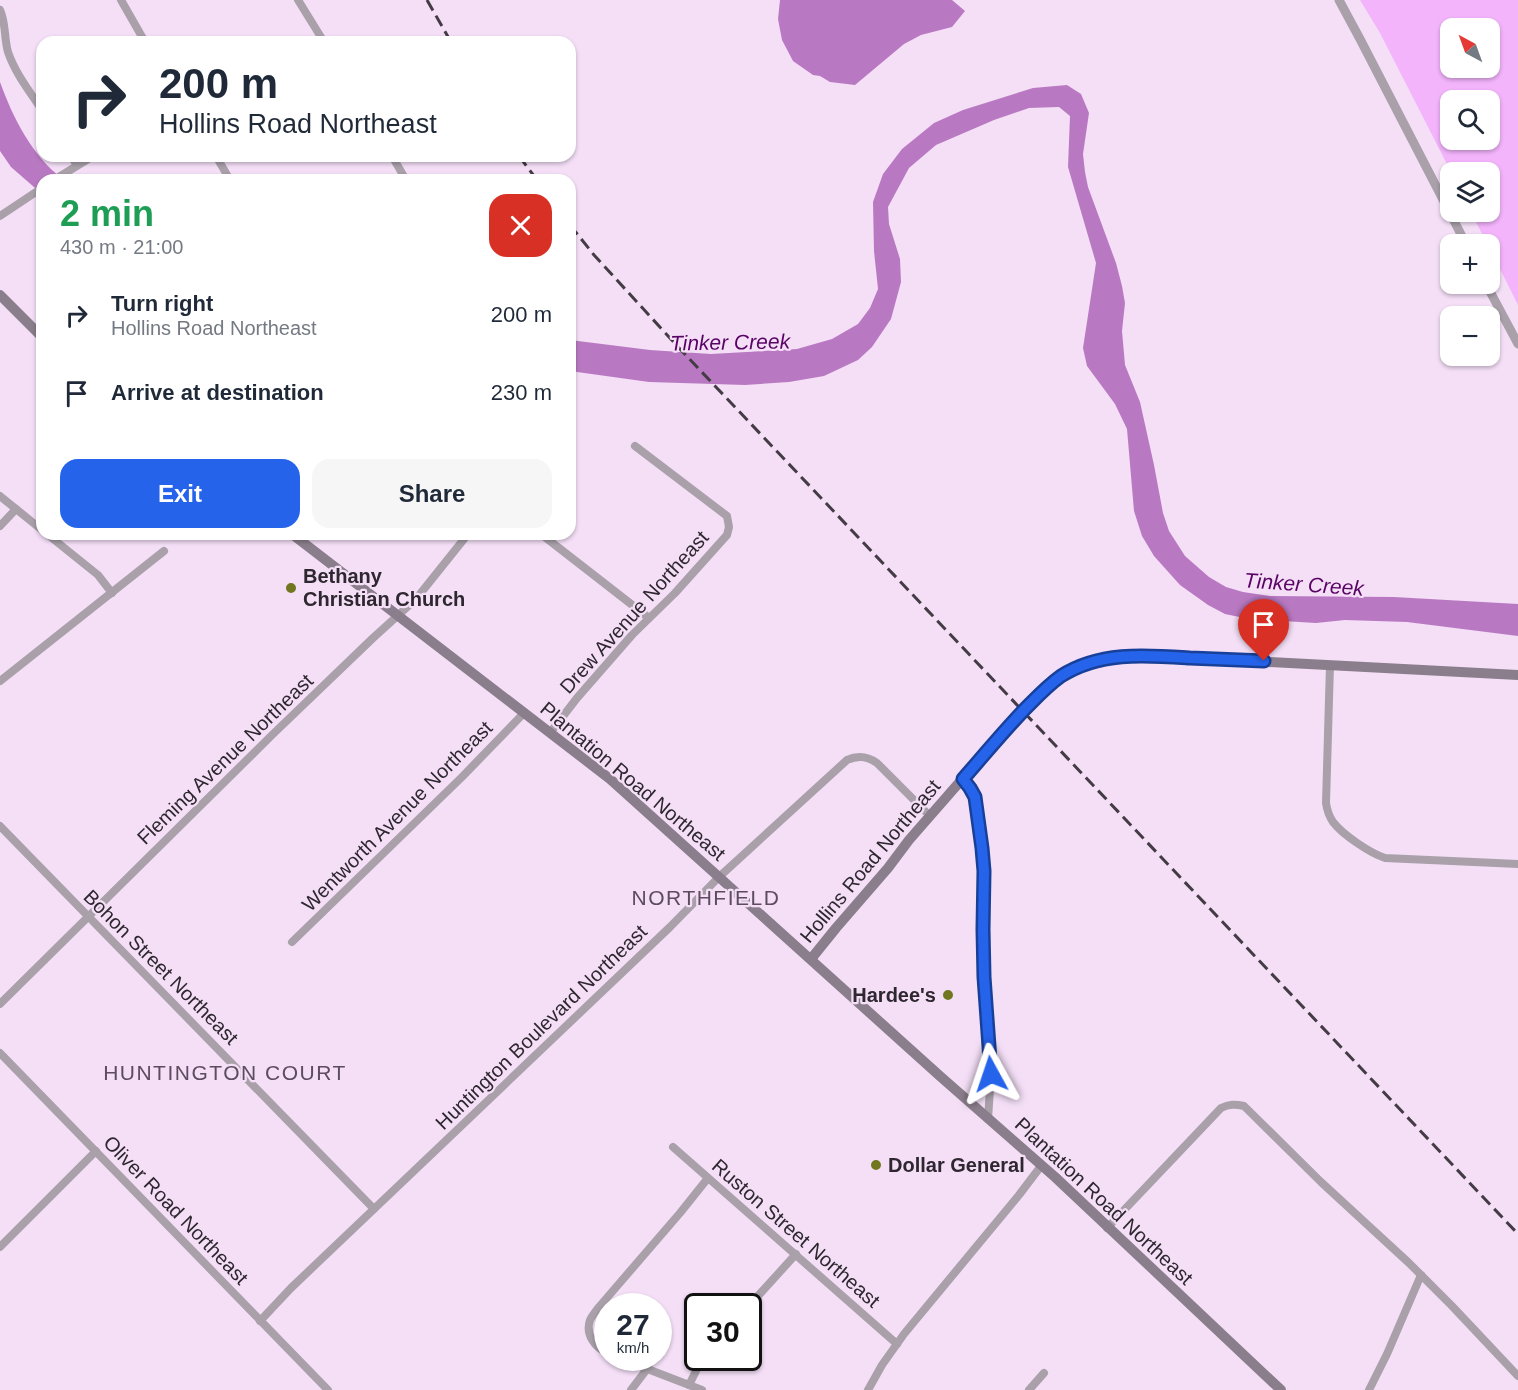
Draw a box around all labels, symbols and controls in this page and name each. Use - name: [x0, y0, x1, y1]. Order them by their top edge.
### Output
- north arrow: [1440, 18, 1500, 78]
- map controls: [1440, 18, 1500, 366]
- icon: right: [60, 60, 138, 138]
- text: 200 m: [159, 60, 278, 107]
- button: search: [1440, 90, 1500, 150]
- text: Hollins Road Northeast: [159, 109, 437, 139]
- button: layers: [1440, 162, 1500, 222]
- text: 2 min: [60, 193, 154, 234]
- button: close: [489, 194, 552, 257]
- button: +: [1440, 234, 1500, 294]
- text: 430 m · 21:00: [60, 236, 183, 258]
- text: Turn right: [111, 291, 213, 316]
- icon: right: [60, 299, 93, 332]
- text: 200 m: [491, 302, 552, 327]
- button: −: [1440, 306, 1500, 366]
- text: Hollins Road Northeast: [111, 317, 317, 339]
- water label: Tinker Creek: [670, 329, 792, 355]
- icon: arrive: [60, 377, 93, 410]
- text: Arrive at destination: [111, 380, 324, 405]
- text: 230 m: [491, 380, 552, 405]
- button: Exit: [60, 459, 300, 528]
- button: Share: [312, 459, 552, 528]
- street label: Drew Avenue Northeast: [555, 526, 713, 698]
- place label: Bethany Christian Church: [303, 565, 465, 610]
- water label: Tinker Creek: [1243, 568, 1366, 600]
- marker: Bethany Christian Church: [284, 581, 298, 595]
- pin: [1238, 599, 1289, 661]
- icon: arrive: [1247, 608, 1280, 641]
- street label: Fleming Avenue Northeast: [133, 669, 318, 849]
- street label: Plantation Road Northeast: [536, 697, 730, 865]
- street label: Wentworth Avenue Northeast: [298, 716, 497, 915]
- street label: Hollins Road Northeast: [795, 775, 945, 947]
- street label: Bohon Street Northeast: [79, 885, 243, 1049]
- district label: NORTHFIELD: [632, 886, 780, 909]
- street label: Huntington Boulevard Northeast: [431, 920, 651, 1134]
- place label: Hardee's: [852, 984, 936, 1006]
- marker: Hardee's: [941, 988, 955, 1002]
- position arrow: [959, 1042, 1023, 1106]
- district label: HUNTINGTON COURT: [103, 1061, 347, 1084]
- street label: Plantation Road Northeast: [1011, 1113, 1198, 1289]
- street label: Oliver Road Northeast: [99, 1131, 253, 1289]
- street label: Ruston Street Northeast: [708, 1154, 885, 1312]
- place label: Dollar General: [888, 1154, 1025, 1176]
- marker: Dollar General: [869, 1158, 883, 1172]
- speed limit sign: 30: [684, 1293, 762, 1371]
- text: 27: [616, 1308, 650, 1341]
- text: km/h: [617, 1339, 649, 1356]

